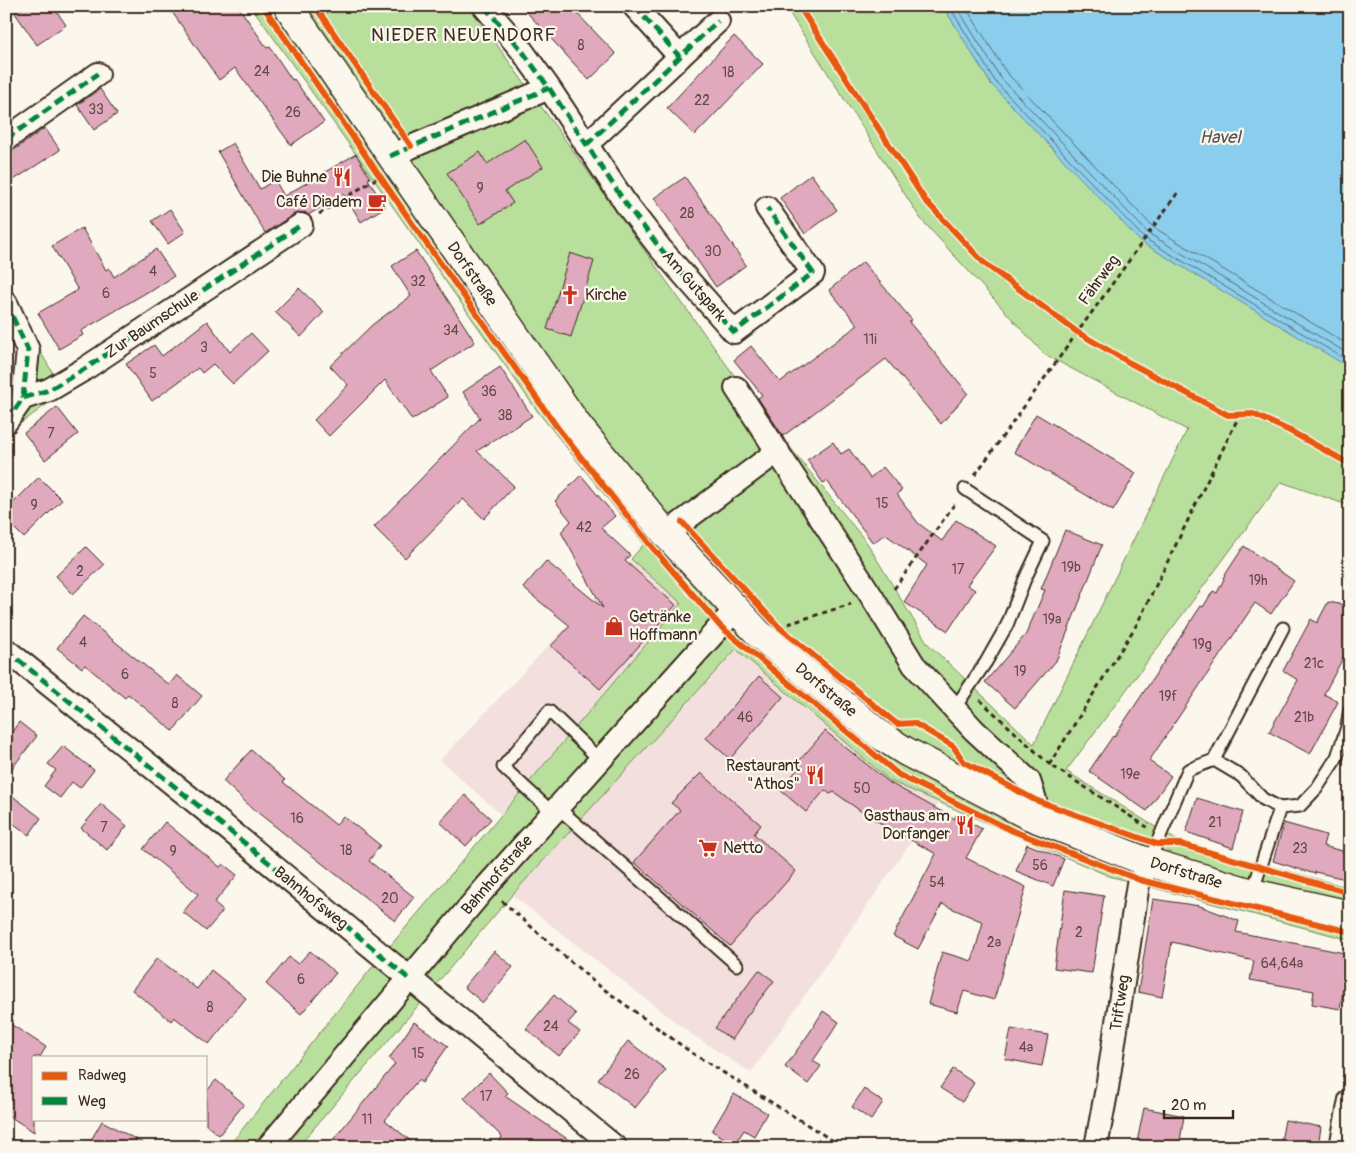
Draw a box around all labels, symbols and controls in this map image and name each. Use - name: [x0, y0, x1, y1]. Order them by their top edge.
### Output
- district label: NIEDER NEUENDORF: [371, 23, 557, 47]
- house number: 8: [577, 37, 585, 54]
- house number: 24: [254, 63, 270, 80]
- house number: 18: [722, 64, 734, 81]
- house number: 22: [694, 92, 710, 109]
- house number: 33: [88, 101, 104, 118]
- house number: 26: [285, 104, 301, 121]
- water label: Havel: [1199, 126, 1242, 149]
- restaurant icon: Die Buhne: [331, 166, 353, 188]
- place label: Die Buhne: [261, 167, 327, 187]
- house number: 9: [476, 180, 484, 197]
- cafe icon: Café Diadem: [366, 191, 388, 213]
- place label: Café Diadem: [276, 192, 362, 212]
- house number: 28: [680, 205, 694, 222]
- street label: Dorfstraße: [443, 238, 502, 310]
- house number: 30: [704, 243, 722, 260]
- street label: Am Gutspark: [658, 246, 730, 326]
- street label: Fährweg: [1074, 251, 1124, 309]
- house number: 4: [149, 263, 157, 280]
- house number: 32: [410, 273, 426, 290]
- church icon: Kirche: [559, 284, 581, 306]
- street label: Zur Baumschule: [101, 285, 203, 363]
- house number: 6: [102, 285, 110, 302]
- place label: Kirche: [585, 285, 627, 305]
- house number: 34: [443, 322, 459, 339]
- house number: 11i: [863, 331, 877, 348]
- house number: 3: [200, 339, 208, 356]
- house number: 5: [149, 365, 157, 382]
- house number: 36: [481, 383, 497, 400]
- house number: 38: [498, 407, 512, 424]
- house number: 7: [47, 425, 55, 442]
- house number: 15: [875, 495, 889, 512]
- house number: 9: [30, 497, 38, 514]
- house number: 42: [576, 519, 592, 536]
- house number: 19b: [1061, 559, 1081, 576]
- house number: 17: [952, 561, 965, 578]
- house number: 2: [76, 563, 84, 580]
- house number: 19h: [1248, 572, 1268, 589]
- place label: Getränke Hoffmann: [629, 607, 697, 645]
- house number: 19a: [1042, 611, 1062, 628]
- shop icon: Getränke Hoffmann: [603, 615, 625, 637]
- house number: 4: [79, 634, 87, 651]
- house number: 19g: [1192, 636, 1212, 653]
- house number: 21c: [1304, 655, 1324, 672]
- street label: Dorfstraße: [791, 658, 861, 722]
- house number: 19: [1014, 663, 1026, 680]
- house number: 6: [121, 666, 129, 683]
- house number: 19f: [1159, 688, 1177, 705]
- house number: 8: [171, 695, 179, 712]
- house number: 46: [737, 709, 753, 726]
- house number: 21b: [1294, 709, 1314, 726]
- place label: Restaurant "Athos": [726, 756, 801, 794]
- restaurant icon: Restaurant "Athos": [804, 764, 826, 786]
- house number: 19e: [1120, 766, 1140, 783]
- house number: 50: [853, 780, 871, 797]
- place label: Gasthaus am Dorfanger: [863, 806, 950, 844]
- house number: 16: [290, 810, 304, 827]
- restaurant icon: Gasthaus am Dorfanger: [954, 814, 976, 836]
- house number: 21: [1208, 814, 1222, 831]
- house number: 7: [100, 819, 108, 836]
- street label: Bahnhofstraße: [457, 831, 537, 919]
- supermarket icon: Netto: [697, 837, 719, 859]
- place label: Netto: [723, 838, 764, 858]
- house number: 23: [1292, 840, 1308, 857]
- house number: 18: [340, 842, 352, 859]
- house number: 9: [169, 843, 177, 860]
- street label: Dorfstraße: [1148, 853, 1225, 893]
- house number: 56: [1032, 857, 1048, 874]
- street label: Bahnhofsweg: [270, 862, 352, 934]
- house number: 54: [929, 874, 945, 891]
- house number: 20: [381, 890, 399, 907]
- house number: 2: [1075, 924, 1083, 941]
- house number: 2a: [987, 934, 1001, 951]
- house number: 64,64a: [1261, 955, 1303, 972]
- house number: 6: [297, 971, 305, 988]
- street label: Triftweg: [1106, 973, 1134, 1033]
- house number: 8: [206, 999, 214, 1016]
- house number: 24: [543, 1018, 559, 1035]
- house number: 4a: [1019, 1039, 1033, 1056]
- house number: 15: [411, 1045, 425, 1062]
- legend: [32, 1056, 208, 1120]
- text: Radweg: [78, 1066, 126, 1085]
- house number: 26: [624, 1066, 640, 1083]
- house number: 17: [480, 1088, 493, 1105]
- scale bar: [1164, 1088, 1232, 1120]
- text: Weg: [78, 1092, 106, 1111]
- text: 20 m: [1171, 1096, 1206, 1115]
- house number: 11: [362, 1111, 372, 1128]

